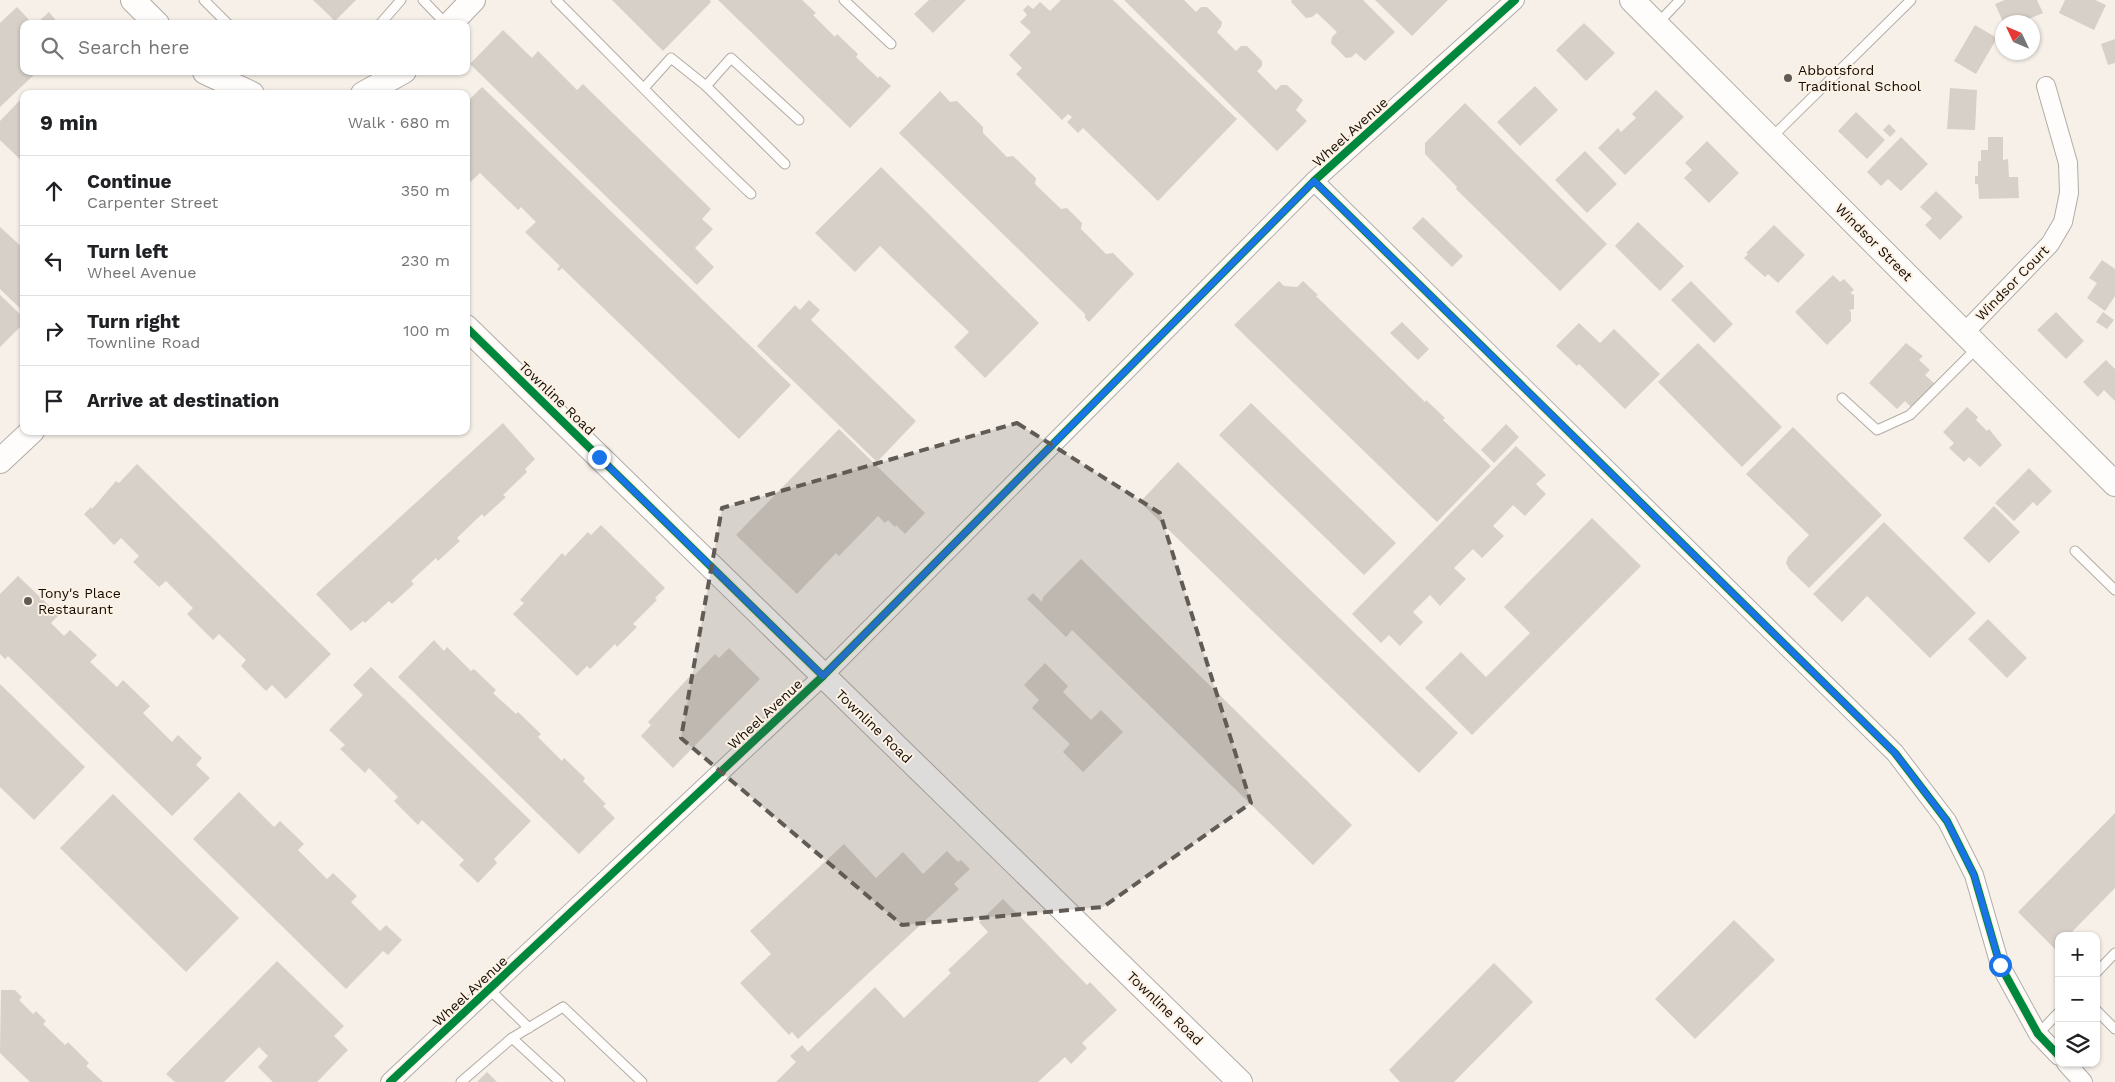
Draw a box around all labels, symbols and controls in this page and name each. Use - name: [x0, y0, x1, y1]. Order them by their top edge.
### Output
- north arrow: [1995, 15, 2040, 60]
- search box: [20, 20, 470, 75]
- icon: search: [38, 34, 66, 62]
- text: Search here: [78, 36, 189, 59]
- place label: Abbotsford Traditional School: [1798, 62, 1922, 94]
- marker: Abbotsford Traditional School: [1782, 72, 1794, 84]
- street label: Wheel Avenue: [1309, 94, 1391, 170]
- text: 9 min: [40, 110, 98, 135]
- text: Walk · 680 m: [348, 113, 450, 132]
- text: Continue: [87, 170, 171, 193]
- icon: ahead: [40, 177, 68, 205]
- text: 350 m: [401, 181, 450, 200]
- text: Carpenter Street: [87, 193, 218, 212]
- street label: Windsor Street: [1832, 200, 1916, 284]
- text: Turn left: [87, 240, 168, 263]
- street label: Windsor Court: [1972, 242, 2052, 324]
- icon: left: [40, 247, 68, 275]
- text: 230 m: [401, 251, 450, 270]
- text: Wheel Avenue: [87, 263, 197, 282]
- text: Turn right: [87, 310, 180, 333]
- icon: right: [40, 317, 68, 345]
- text: 100 m: [403, 321, 450, 340]
- text: Townline Road: [87, 333, 200, 352]
- street label: Townline Road: [516, 358, 598, 438]
- icon: arrive: [40, 387, 68, 415]
- text: Arrive at destination: [87, 389, 279, 412]
- route end: [588, 446, 611, 469]
- place label: Tony's Place Restaurant: [38, 585, 121, 617]
- marker: Tony's Place Restaurant: [22, 595, 34, 607]
- street label: Wheel Avenue: [725, 675, 805, 753]
- street label: Townline Road: [833, 686, 915, 766]
- map controls: [2055, 932, 2100, 1067]
- button: +: [2055, 932, 2100, 977]
- street label: Wheel Avenue: [430, 952, 510, 1030]
- route start: [1989, 954, 2012, 977]
- street label: Townline Road: [1124, 968, 1206, 1048]
- button: −: [2055, 977, 2100, 1022]
- button: layers: [2055, 1022, 2100, 1067]

